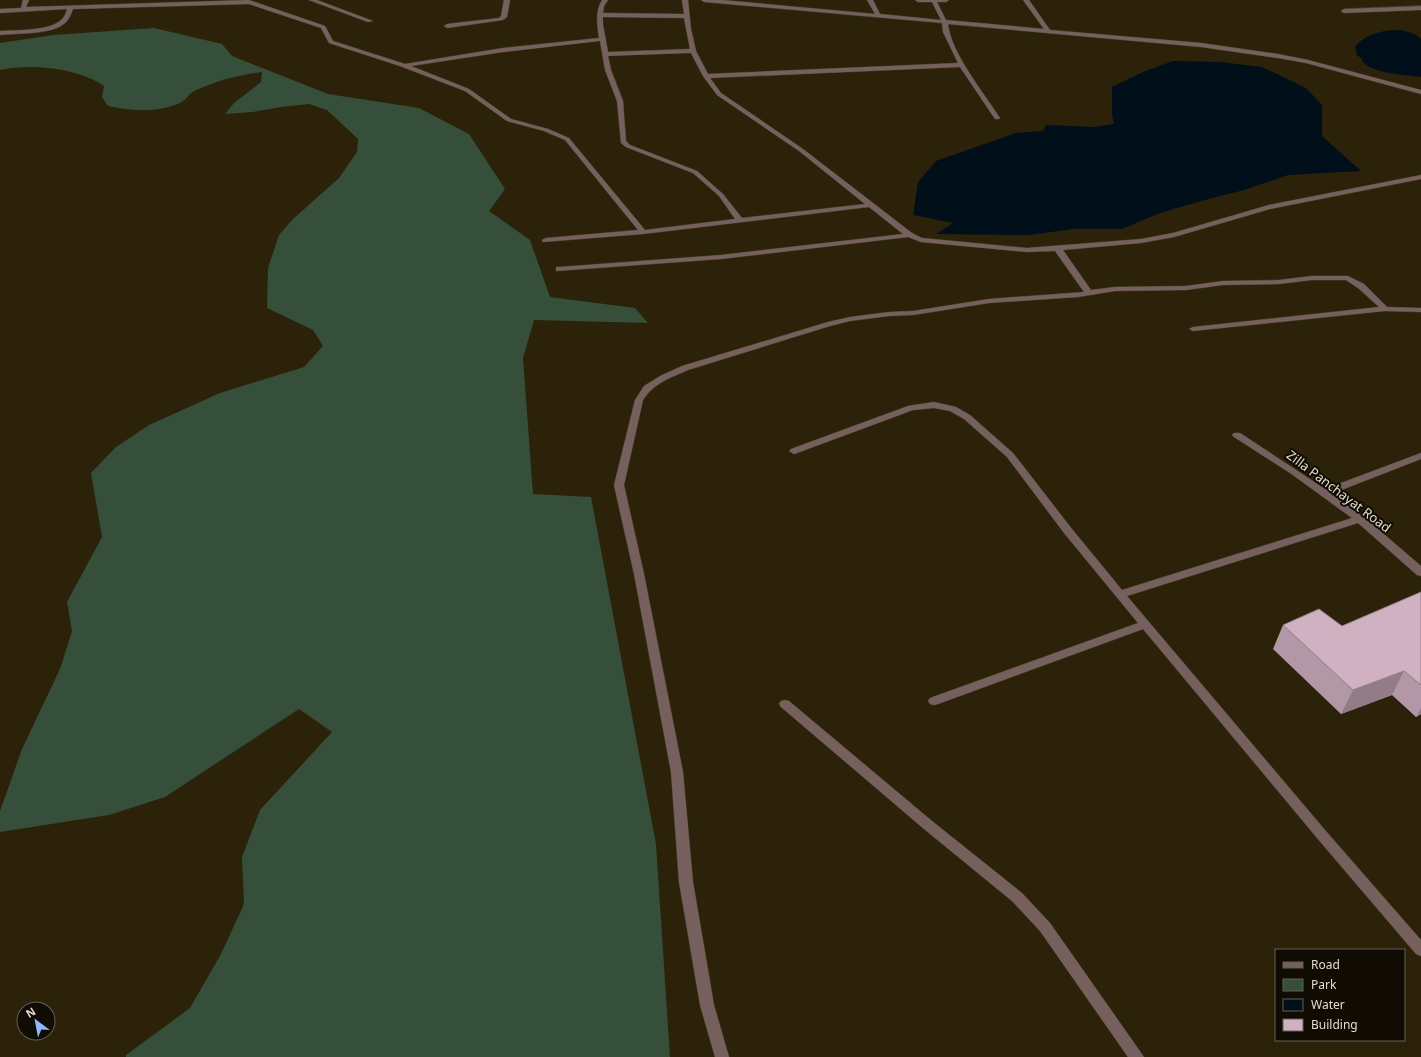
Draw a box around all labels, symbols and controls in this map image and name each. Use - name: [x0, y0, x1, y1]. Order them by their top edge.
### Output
- street label: Zilla Panchayat Road: [1283, 446, 1395, 536]
- legend: [1275, 949, 1405, 1041]
- text: Road: [1311, 956, 1340, 973]
- text: Park: [1311, 976, 1337, 993]
- text: Water: [1311, 996, 1345, 1013]
- north arrow: [16, 1001, 56, 1041]
- text: N: [23, 1003, 38, 1021]
- text: Building: [1311, 1016, 1358, 1033]

